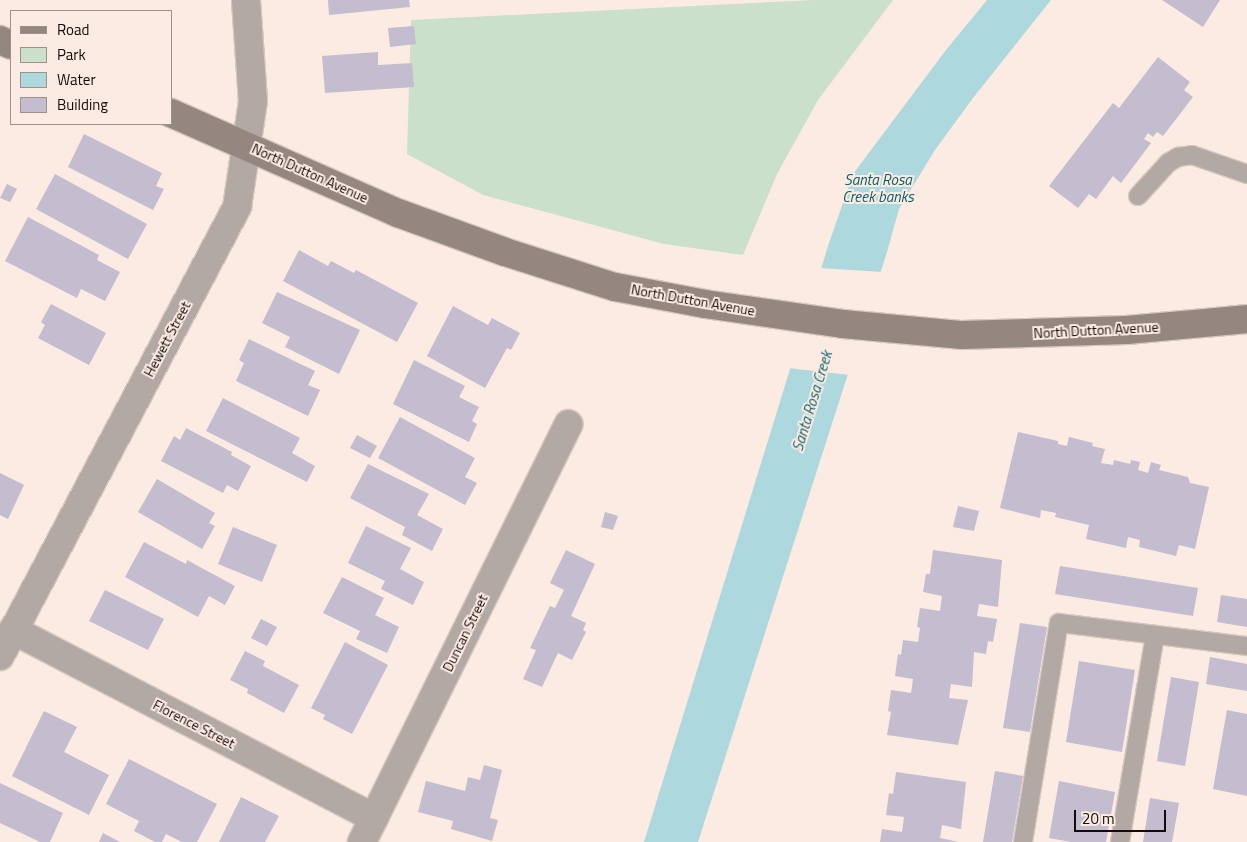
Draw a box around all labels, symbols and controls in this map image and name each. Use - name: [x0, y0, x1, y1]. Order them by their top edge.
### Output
- legend: [10, 10, 172, 125]
- text: Road: [57, 18, 89, 41]
- text: Park: [57, 43, 86, 66]
- text: Water: [57, 68, 96, 91]
- text: Building: [57, 93, 108, 116]
- street label: North Dutton Avenue: [249, 140, 371, 206]
- water label: Santa Rosa Creek banks: [842, 170, 914, 205]
- street label: North Dutton Avenue: [630, 281, 756, 319]
- street label: Hewett Street: [140, 298, 194, 380]
- street label: North Dutton Avenue: [1033, 318, 1159, 342]
- water label: Santa Rosa Creek: [788, 349, 836, 453]
- street label: Duncan Street: [439, 592, 491, 674]
- street label: Florence Street: [150, 696, 238, 752]
- scale bar: [1077, 800, 1170, 832]
- text: 20 m: [1082, 807, 1115, 830]

